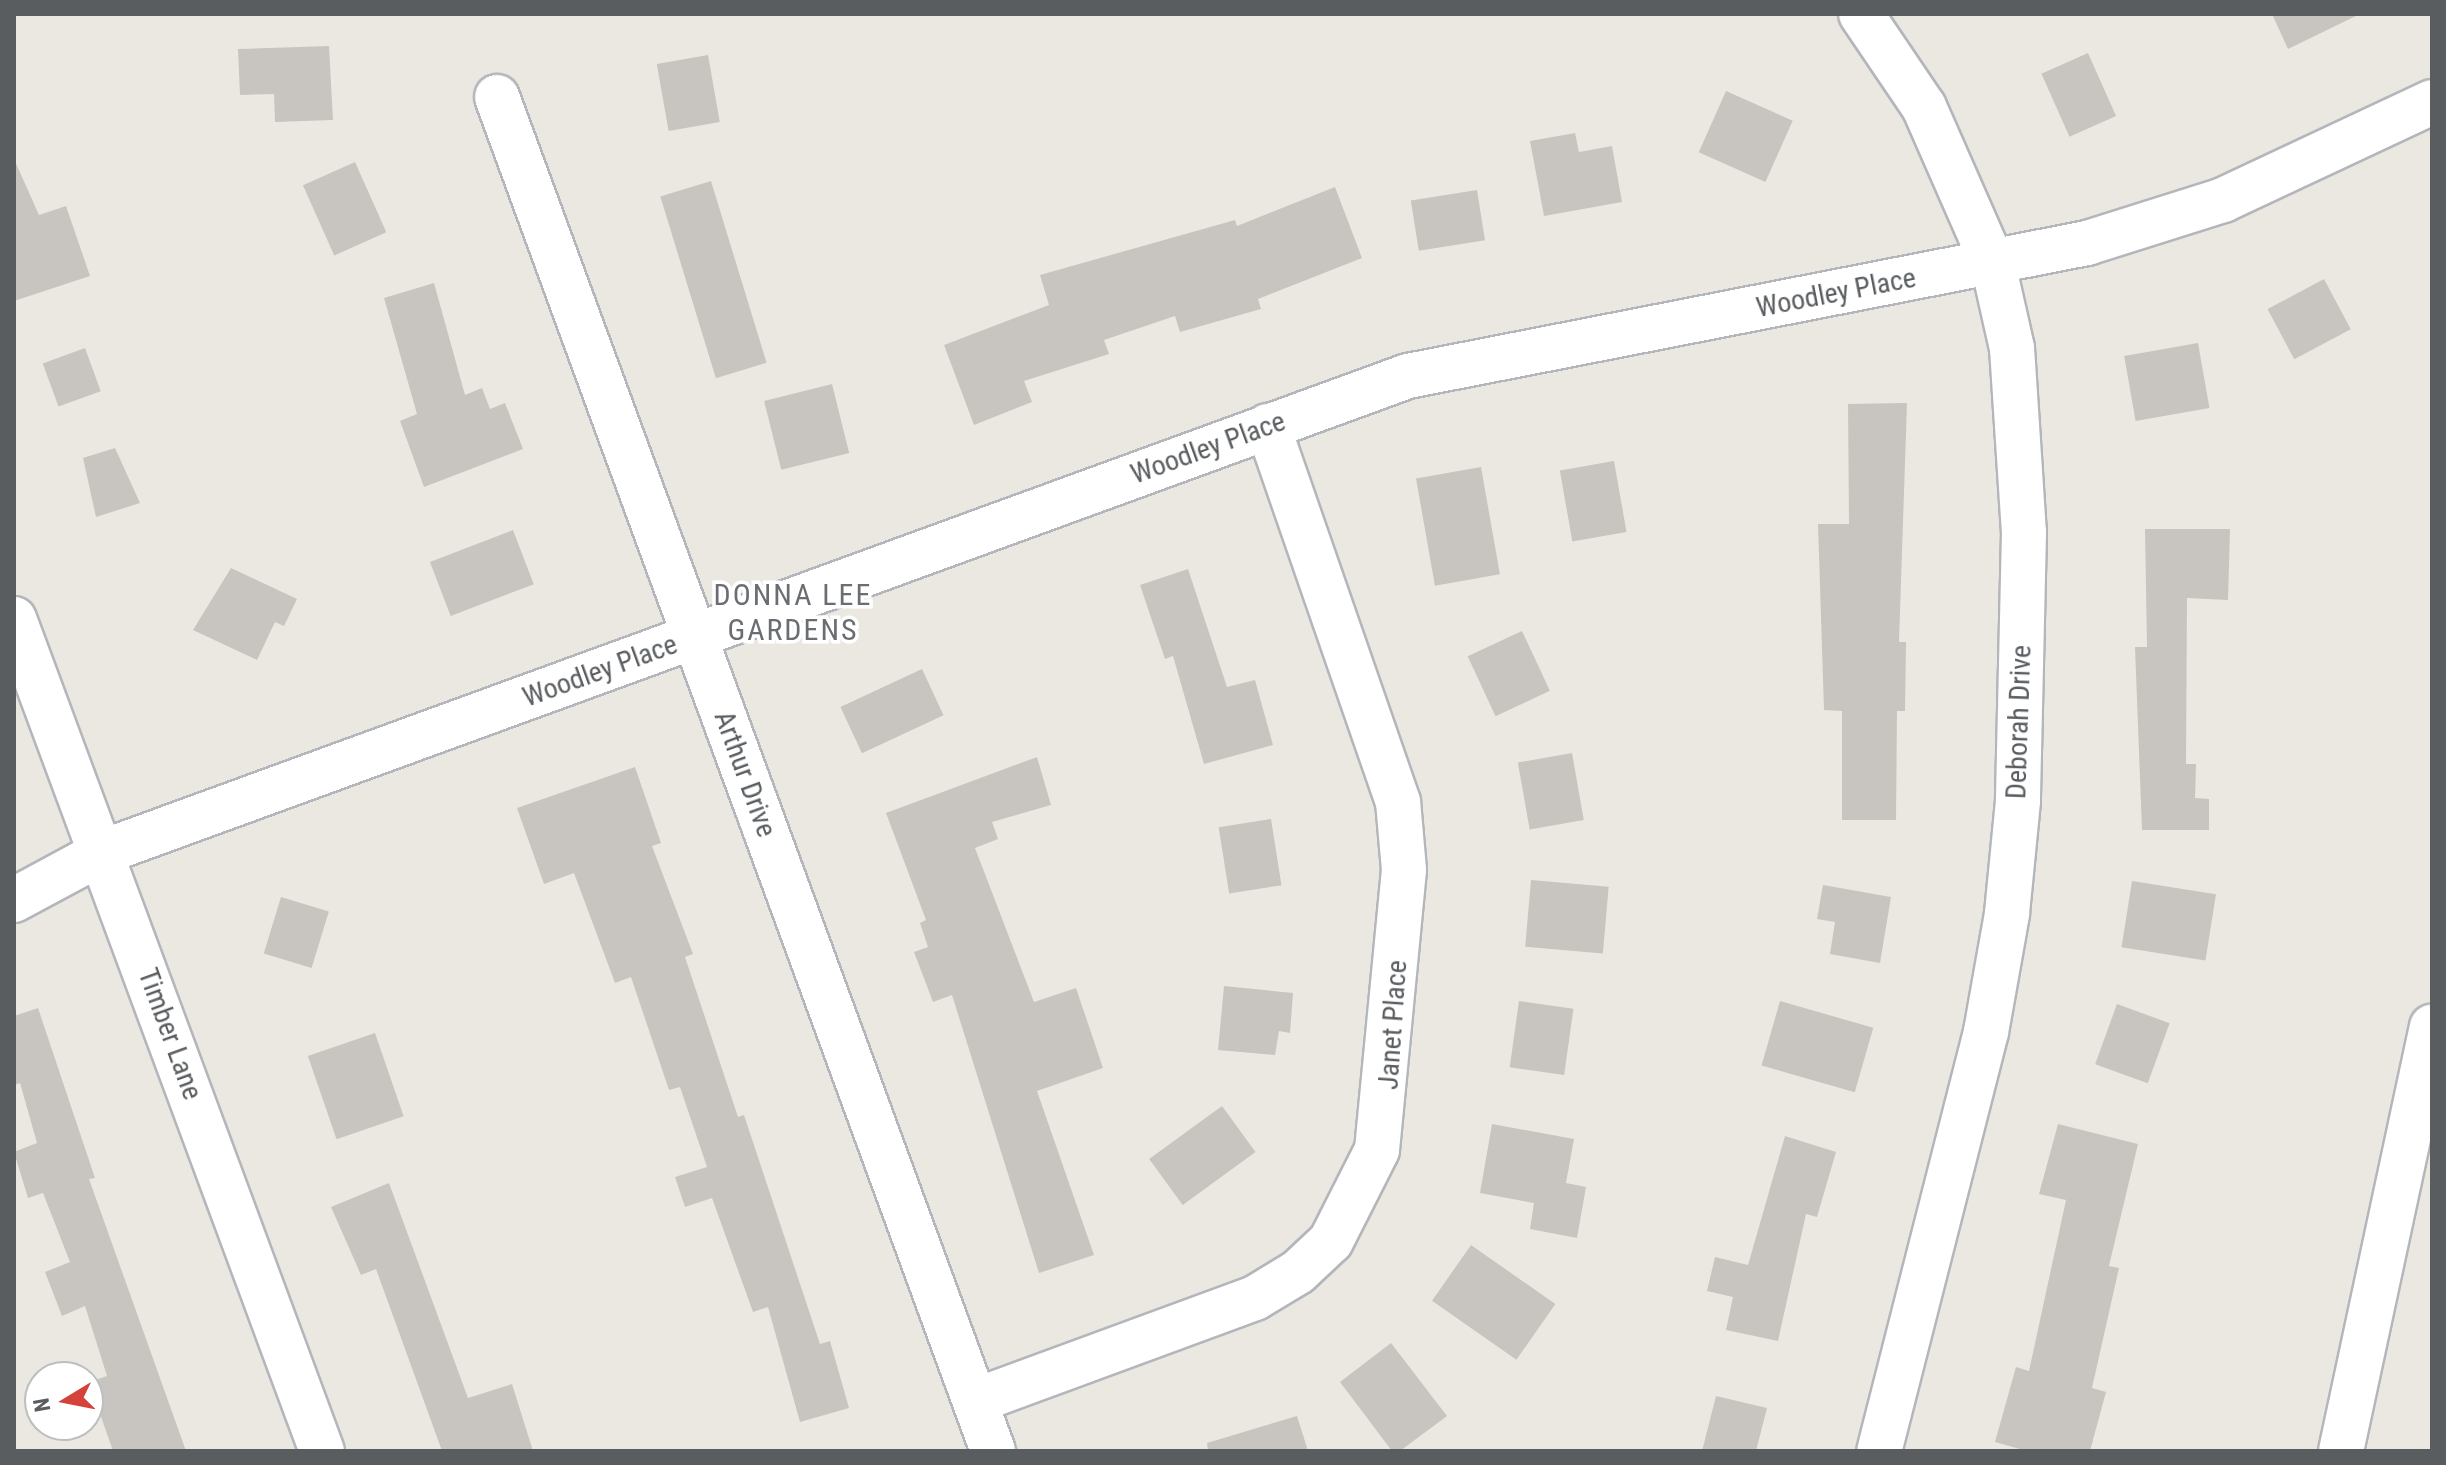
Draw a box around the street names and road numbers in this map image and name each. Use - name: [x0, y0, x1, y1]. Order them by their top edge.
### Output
- street label: Woodley Place: [1753, 261, 1919, 325]
- street label: Woodley Place: [1126, 405, 1290, 491]
- street label: Woodley Place: [518, 628, 682, 714]
- street label: Deborah Drive: [2000, 644, 2038, 800]
- street label: Arthur Drive: [707, 706, 783, 842]
- street label: Janet Place: [1372, 959, 1414, 1091]
- street label: Timber Lane: [131, 964, 209, 1104]

